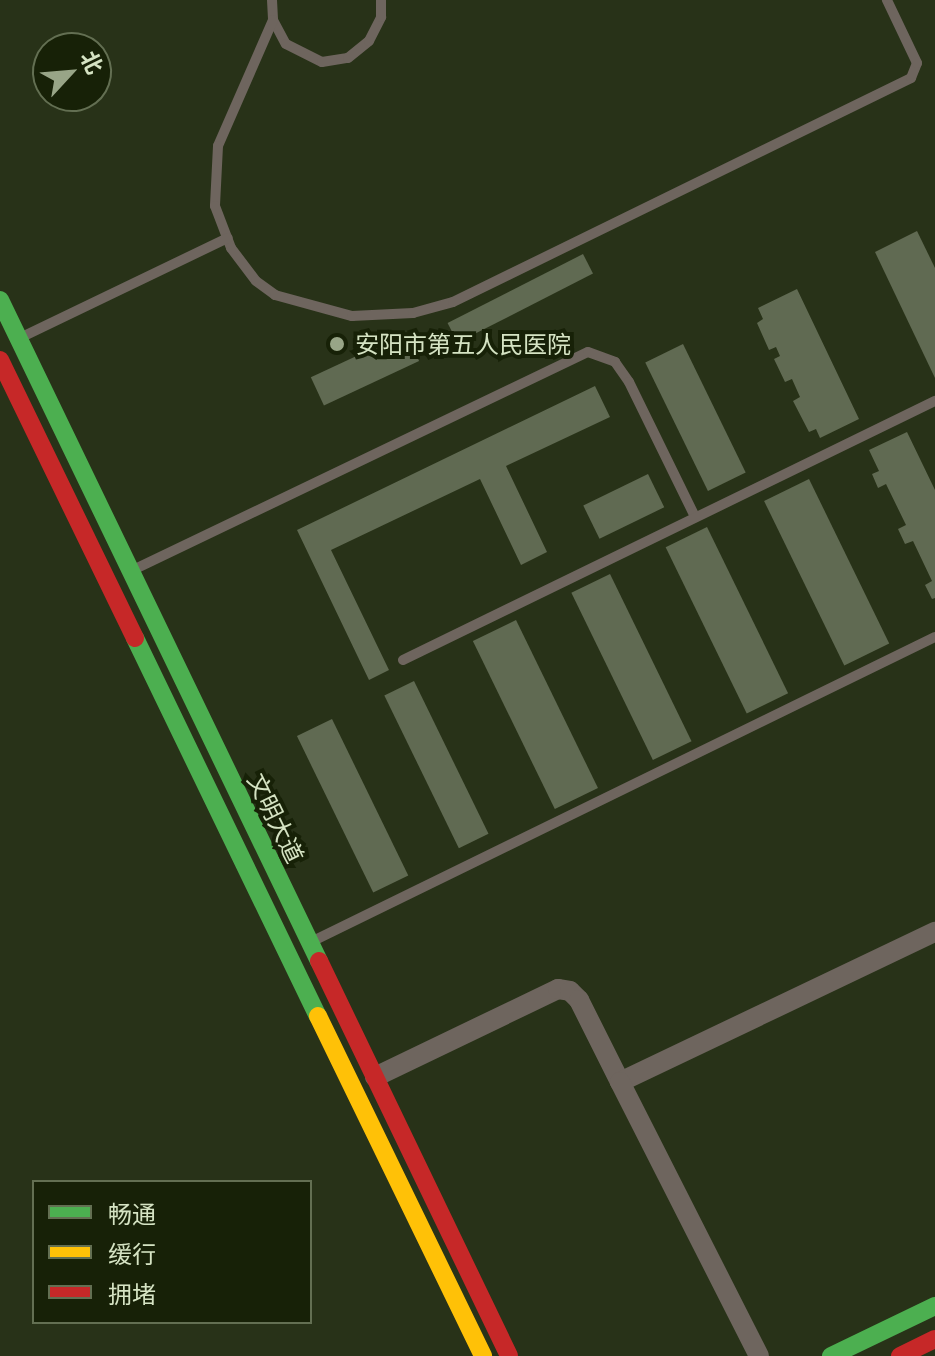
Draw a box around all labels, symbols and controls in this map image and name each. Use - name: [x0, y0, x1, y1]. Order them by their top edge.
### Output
- north arrow: [32, 32, 112, 112]
- text: 北: [75, 46, 109, 78]
- place label: 安阳市第五人民医院: [355, 330, 571, 358]
- marker: 安阳市第五人民医院: [326, 333, 348, 355]
- street label: 文明大道: [242, 769, 310, 867]
- legend: [32, 1180, 312, 1324]
- text: 畅通: [108, 1199, 156, 1228]
- text: 缓行: [108, 1239, 156, 1268]
- text: 拥堵: [108, 1279, 156, 1308]

